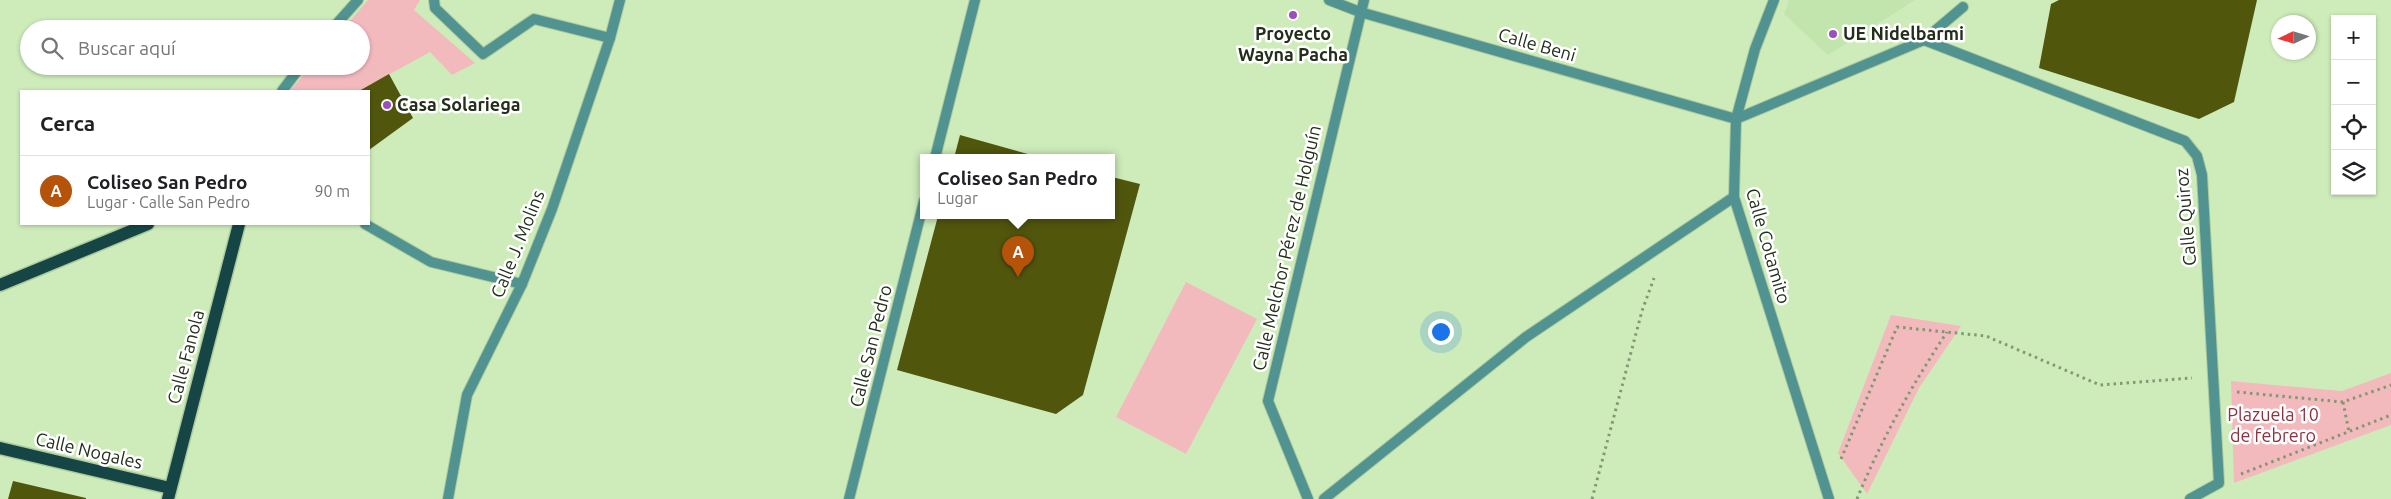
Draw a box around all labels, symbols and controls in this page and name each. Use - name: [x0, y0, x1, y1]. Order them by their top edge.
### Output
- marker: Proyecto Wayna Pacha: [1287, 9, 1299, 21]
- north arrow: [2271, 15, 2316, 60]
- map controls: [2331, 15, 2376, 195]
- button: +: [2331, 15, 2376, 60]
- search box: [20, 20, 370, 75]
- place label: Proyecto Wayna Pacha: [1238, 23, 1348, 64]
- street label: Calle Beni: [1496, 23, 1578, 65]
- place label: UE Nidelbarmi: [1843, 23, 1964, 43]
- marker: UE Nidelbarmi: [1827, 28, 1839, 40]
- icon: search: [38, 34, 66, 62]
- text: Buscar aquí: [78, 37, 176, 59]
- button: −: [2331, 60, 2376, 105]
- place label: Casa Solariega: [397, 94, 521, 114]
- marker: Casa Solariega: [381, 99, 393, 111]
- button: locate: [2331, 105, 2376, 150]
- text: Cerca: [40, 111, 95, 135]
- street label: Calle Melchor Pérez de Holguín: [1248, 123, 1324, 372]
- button: layers: [2331, 150, 2376, 195]
- popup: [920, 154, 1115, 219]
- text: Coliseo San Pedro: [937, 167, 1098, 189]
- street label: Calle Quiroz: [2171, 167, 2200, 267]
- text: Coliseo San Pedro: [87, 171, 247, 193]
- text: A: [50, 182, 62, 200]
- text: 90 m: [314, 182, 350, 200]
- street label: Calle Cotamito: [1743, 186, 1795, 306]
- street label: Calle J. Molins: [486, 187, 548, 300]
- text: Lugar: [937, 189, 978, 207]
- text: Lugar · Calle San Pedro: [87, 193, 250, 211]
- pin: A: [1002, 236, 1034, 277]
- street label: Calle San Pedro: [845, 283, 895, 409]
- street label: Calle Fanola: [163, 307, 207, 406]
- your location: [1428, 319, 1454, 345]
- park label: Plazuela 10 de febrero: [2227, 404, 2319, 445]
- street label: Calle Nogales: [34, 428, 145, 472]

